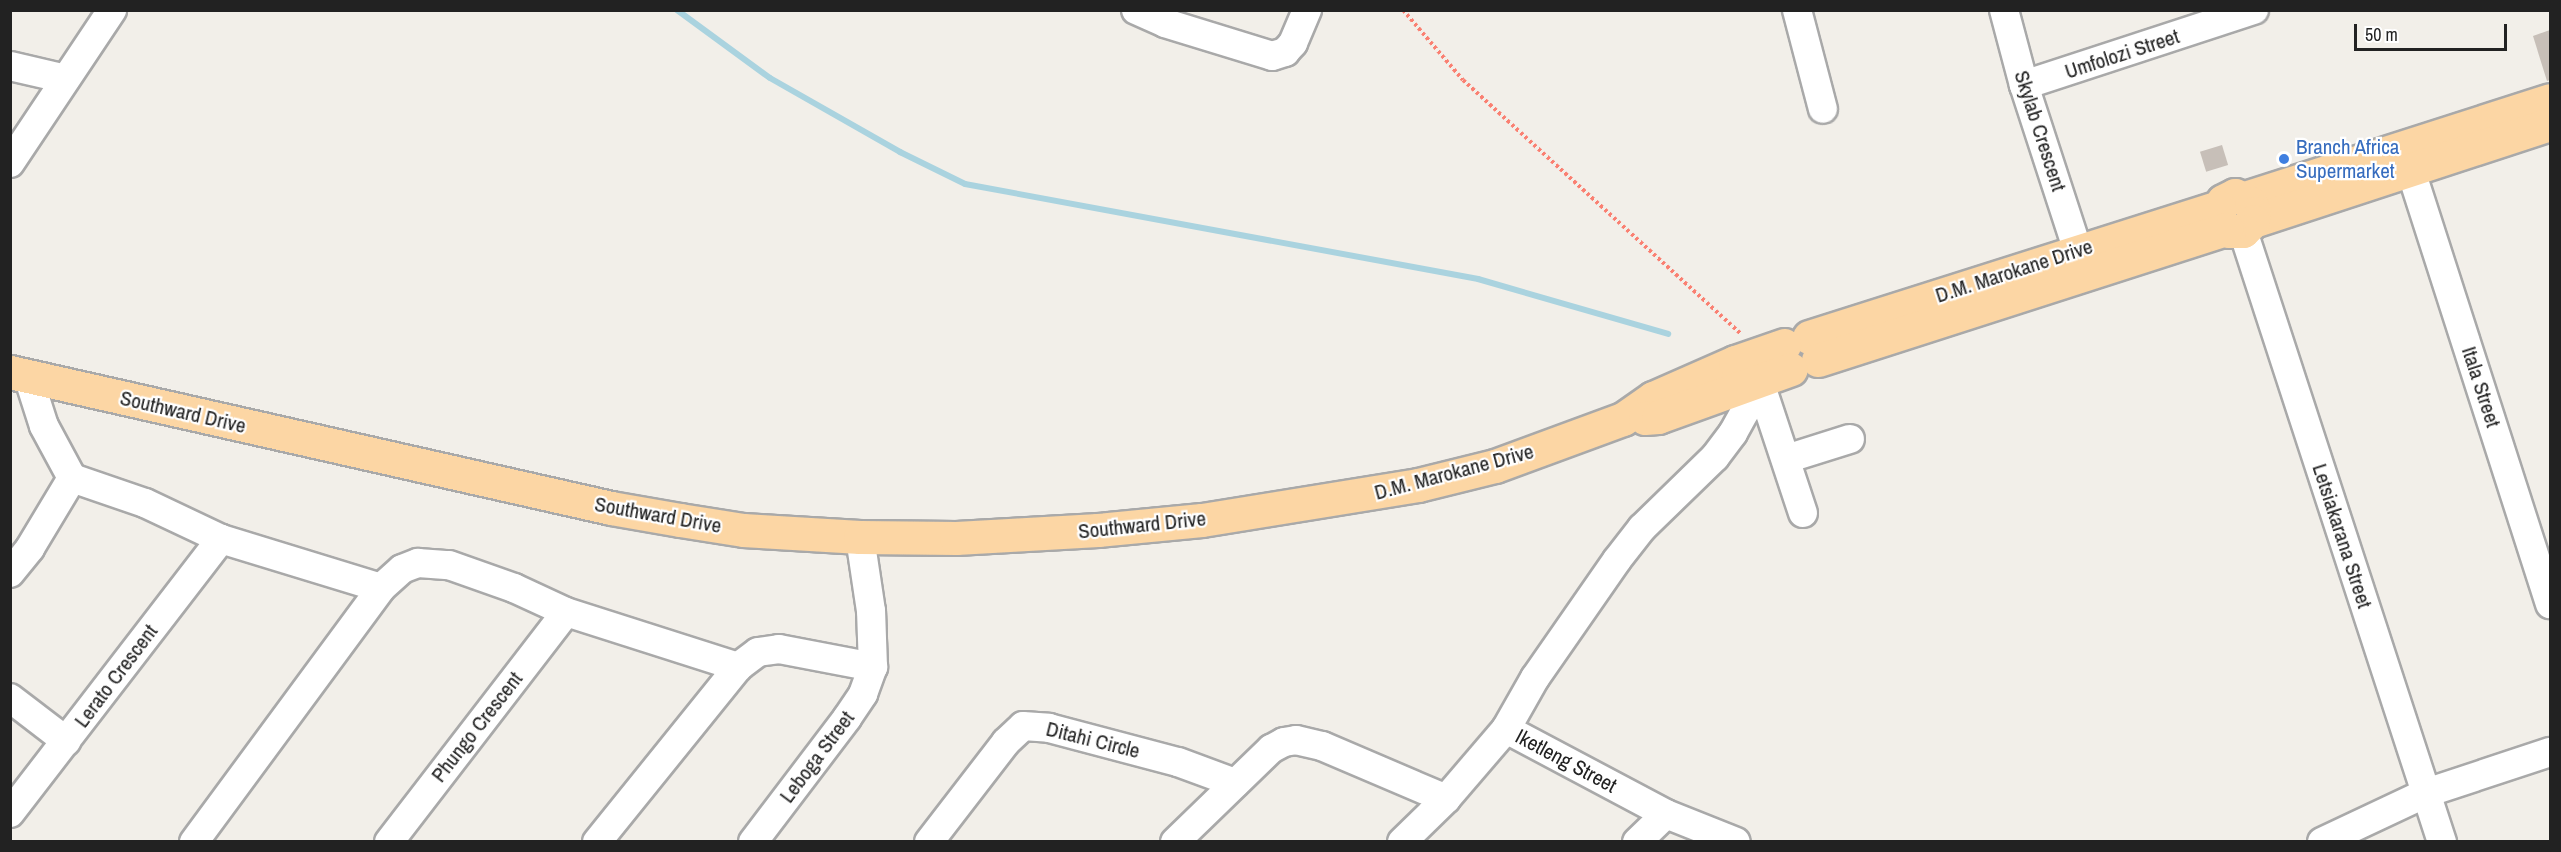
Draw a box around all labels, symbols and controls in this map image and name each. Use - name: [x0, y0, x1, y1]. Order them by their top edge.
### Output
- scale bar: [2357, 12, 2510, 50]
- text: 50 m: [2365, 22, 2398, 47]
- street label: Umfolozi Street: [2062, 24, 2182, 84]
- street label: Skylab Crescent: [2009, 67, 2071, 195]
- place label: Branch Africa Supermarket: [2296, 134, 2400, 184]
- marker: Branch Africa Supermarket: [2277, 152, 2291, 166]
- street label: D.M. Marokane Drive: [1932, 234, 2096, 308]
- street label: Itala Street: [2456, 344, 2506, 430]
- street label: Southward Drive: [118, 385, 248, 439]
- street label: D.M. Marokane Drive: [1372, 439, 1536, 505]
- street label: Letsiakarana Street: [2307, 461, 2377, 611]
- street label: Southward Drive: [593, 491, 723, 539]
- street label: Southward Drive: [1077, 506, 1207, 544]
- street label: Lerato Crescent: [69, 619, 163, 733]
- street label: Phungo Crescent: [426, 667, 528, 787]
- street label: Leboga Street: [774, 706, 860, 808]
- street label: Ditahi Circle: [1044, 716, 1142, 764]
- street label: Iketleng Street: [1511, 724, 1621, 798]

